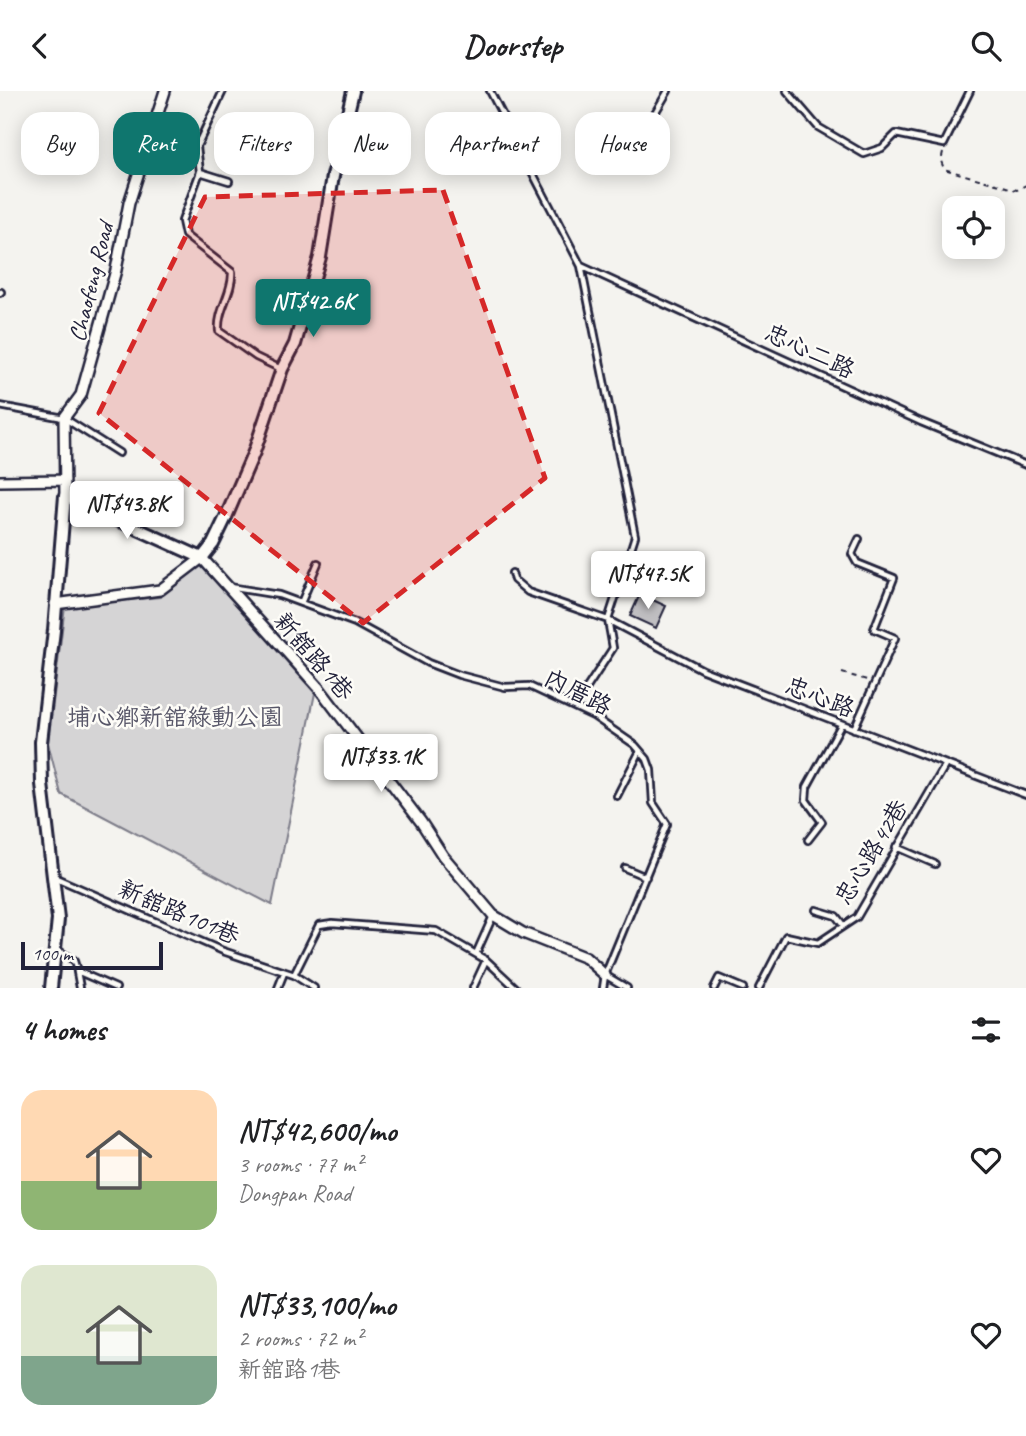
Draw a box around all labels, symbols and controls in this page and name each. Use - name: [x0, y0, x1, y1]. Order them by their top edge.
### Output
- text: Doorstep: [464, 25, 562, 66]
- icon: back: [21, 27, 59, 65]
- icon: search: [967, 27, 1005, 65]
- chip: Buy: [21, 112, 99, 175]
- chip: Rent: [113, 112, 200, 175]
- chip: Filters: [214, 112, 314, 175]
- chip: New: [328, 112, 411, 175]
- chip: Apartment: [425, 112, 561, 175]
- chip: House: [575, 112, 670, 175]
- map controls: [942, 196, 1005, 259]
- button: locate: [942, 196, 1005, 259]
- street label: Chaofeng Road: [62, 216, 121, 345]
- pin: NT$42.6K: [241, 279, 385, 339]
- text: NT$42.6K: [272, 287, 354, 316]
- street label: 忠心二路: [760, 317, 860, 385]
- pin: NT$43.8K: [55, 482, 199, 541]
- text: NT$43.8K: [86, 489, 168, 518]
- pin: NT$47.5K: [576, 552, 720, 611]
- text: NT$47.5K: [607, 559, 689, 588]
- street label: 新舘路1巷: [268, 606, 360, 706]
- street label: 內厝路: [539, 662, 617, 722]
- street label: 忠心路: [781, 670, 859, 724]
- park label: 埔心鄉新舘綠動公園: [67, 702, 283, 732]
- pin: NT$33.1K: [309, 735, 453, 794]
- text: NT$33.1K: [340, 742, 422, 771]
- street label: 忠心路42巷: [828, 794, 914, 910]
- street label: 新舘路101巷: [114, 873, 244, 951]
- scale bar: [21, 939, 163, 971]
- text: 100 m: [32, 942, 73, 966]
- text: 4 homes: [21, 1011, 106, 1049]
- icon: filters: [967, 1011, 1005, 1049]
- text: NT$42,600/mo: [238, 1112, 396, 1150]
- icon: home: [77, 1118, 161, 1202]
- icon: heart: [967, 1141, 1005, 1179]
- text: 3 rooms · 77 m²: [238, 1150, 362, 1179]
- text: Dongpan Road: [238, 1179, 351, 1208]
- text: NT$33,100/mo: [238, 1286, 396, 1324]
- icon: home: [77, 1293, 161, 1377]
- icon: heart: [967, 1316, 1005, 1354]
- text: 2 rooms · 72 m²: [238, 1324, 362, 1353]
- text: 新舘路1巷: [238, 1355, 340, 1384]

